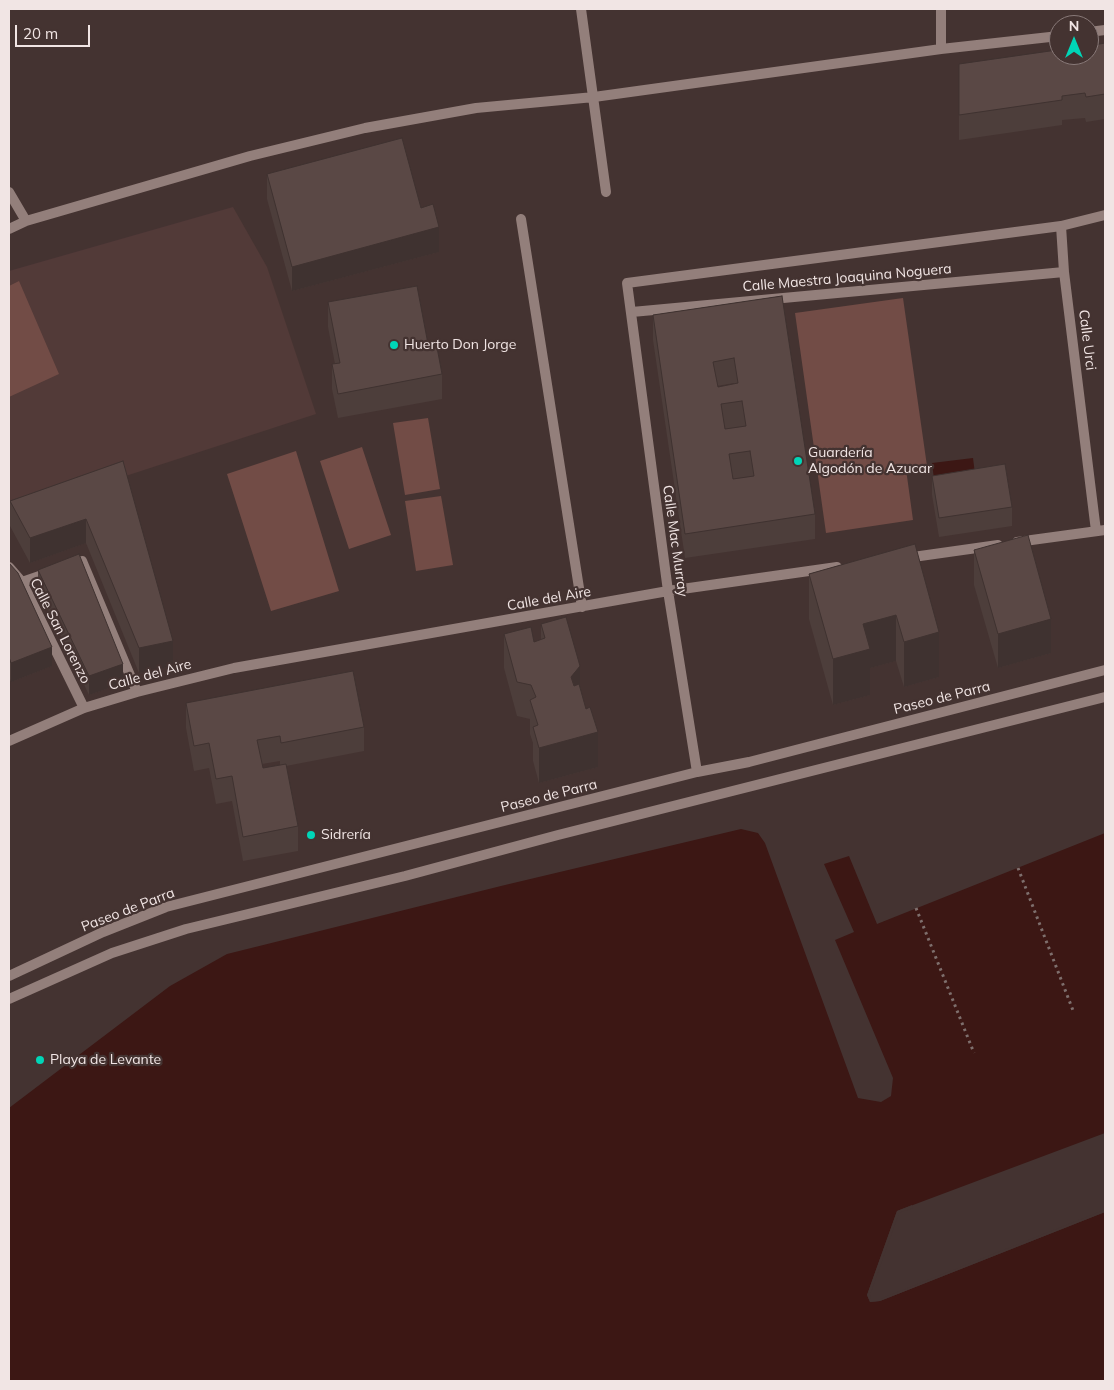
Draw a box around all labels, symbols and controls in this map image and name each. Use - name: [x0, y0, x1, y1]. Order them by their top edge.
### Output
- scale bar: [18, 15, 92, 47]
- north arrow: [1049, 15, 1099, 65]
- text: N: [1069, 17, 1079, 35]
- text: 20 m: [23, 24, 58, 43]
- street label: Calle Maestra Joaquina Noguera: [742, 260, 952, 296]
- street label: Calle Urci: [1075, 309, 1099, 371]
- place label: Huerto Don Jorge: [404, 337, 516, 353]
- marker: Huerto Don Jorge: [388, 339, 400, 351]
- place label: Guardería Algodón de Azucar: [808, 445, 932, 478]
- marker: Guardería Algodón de Azucar: [792, 455, 804, 467]
- street label: Calle Mac Murray: [659, 484, 691, 598]
- street label: Calle San Lorenzo: [26, 575, 94, 687]
- street label: Calle del Aire: [506, 583, 592, 615]
- street label: Calle del Aire: [107, 656, 193, 694]
- street label: Paseo de Parra: [892, 678, 992, 718]
- street label: Paseo de Parra: [499, 776, 599, 816]
- place label: Sidrería: [321, 827, 371, 843]
- marker: Sidrería: [305, 829, 317, 841]
- street label: Paseo de Parra: [79, 884, 177, 936]
- place label: Playa de Levante: [50, 1052, 161, 1068]
- marker: Playa de Levante: [34, 1054, 46, 1066]

